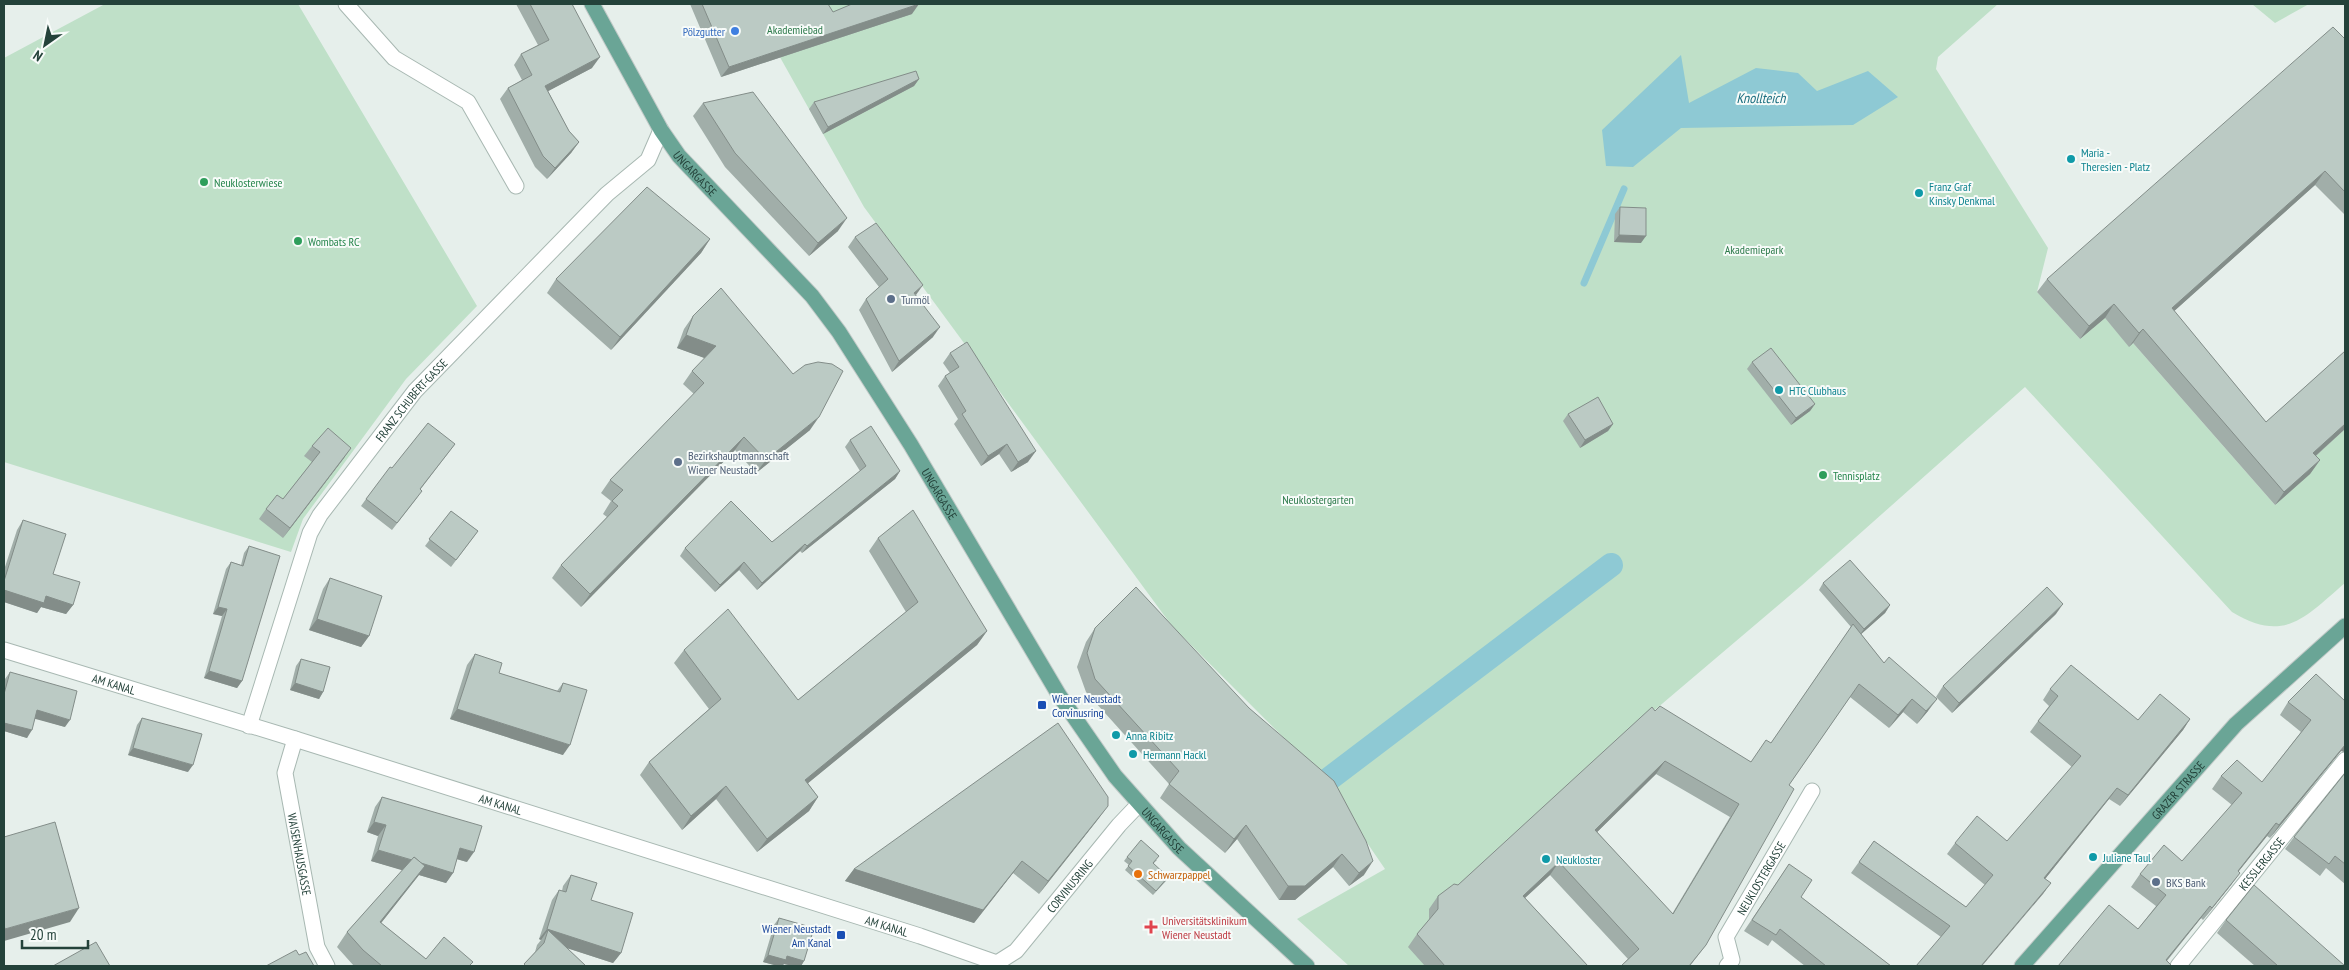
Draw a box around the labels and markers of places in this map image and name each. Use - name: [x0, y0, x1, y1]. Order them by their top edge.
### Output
- place label: Pölzgutter: [683, 24, 726, 39]
- marker: Pölzgutter: [729, 25, 741, 37]
- place label: Maria - Theresien - Platz: [2081, 145, 2150, 174]
- marker: Maria - Theresien - Platz: [2065, 153, 2077, 165]
- place label: Neuklosterwiese: [214, 175, 282, 190]
- marker: Neuklosterwiese: [198, 176, 210, 188]
- place label: Franz Graf Kinsky Denkmal: [1929, 179, 1995, 208]
- marker: Franz Graf Kinsky Denkmal: [1913, 187, 1925, 199]
- place label: Wombats RC: [308, 234, 360, 249]
- marker: Wombats RC: [292, 235, 304, 247]
- place label: Turmöl: [901, 292, 930, 307]
- marker: Turmöl: [885, 293, 897, 305]
- place label: HTC Clubhaus: [1789, 383, 1846, 398]
- marker: HTC Clubhaus: [1773, 384, 1785, 396]
- place label: Bezirkshauptmannschaft Wiener Neustadt: [688, 448, 790, 477]
- marker: Bezirkshauptmannschaft Wiener Neustadt: [672, 456, 684, 468]
- place label: Tennisplatz: [1833, 468, 1880, 483]
- marker: Tennisplatz: [1817, 469, 1829, 481]
- place label: Wiener Neustadt Corvinusring: [1052, 691, 1122, 720]
- marker: Wiener Neustadt Corvinusring: [1036, 699, 1048, 711]
- place label: Anna Ribitz: [1126, 728, 1173, 743]
- marker: Anna Ribitz: [1110, 729, 1122, 741]
- place label: Hermann Hackl: [1143, 747, 1207, 762]
- marker: Hermann Hackl: [1127, 748, 1139, 760]
- place label: Juliane Taul: [2102, 850, 2151, 865]
- marker: Juliane Taul: [2087, 851, 2099, 863]
- place label: Neukloster: [1556, 852, 1601, 867]
- marker: Neukloster: [1540, 853, 1552, 865]
- place label: Schwarzpappel: [1148, 867, 1211, 882]
- marker: Schwarzpappel: [1132, 868, 1144, 880]
- place label: BKS Bank: [2166, 875, 2206, 890]
- marker: BKS Bank: [2150, 876, 2162, 888]
- place label: Universitätsklinikum Wiener Neustadt: [1162, 913, 1247, 942]
- marker: Universitätsklinikum Wiener Neustadt: [1144, 920, 1158, 934]
- place label: Wiener Neustadt Am Kanal: [762, 921, 832, 950]
- marker: Wiener Neustadt Am Kanal: [835, 929, 847, 941]

